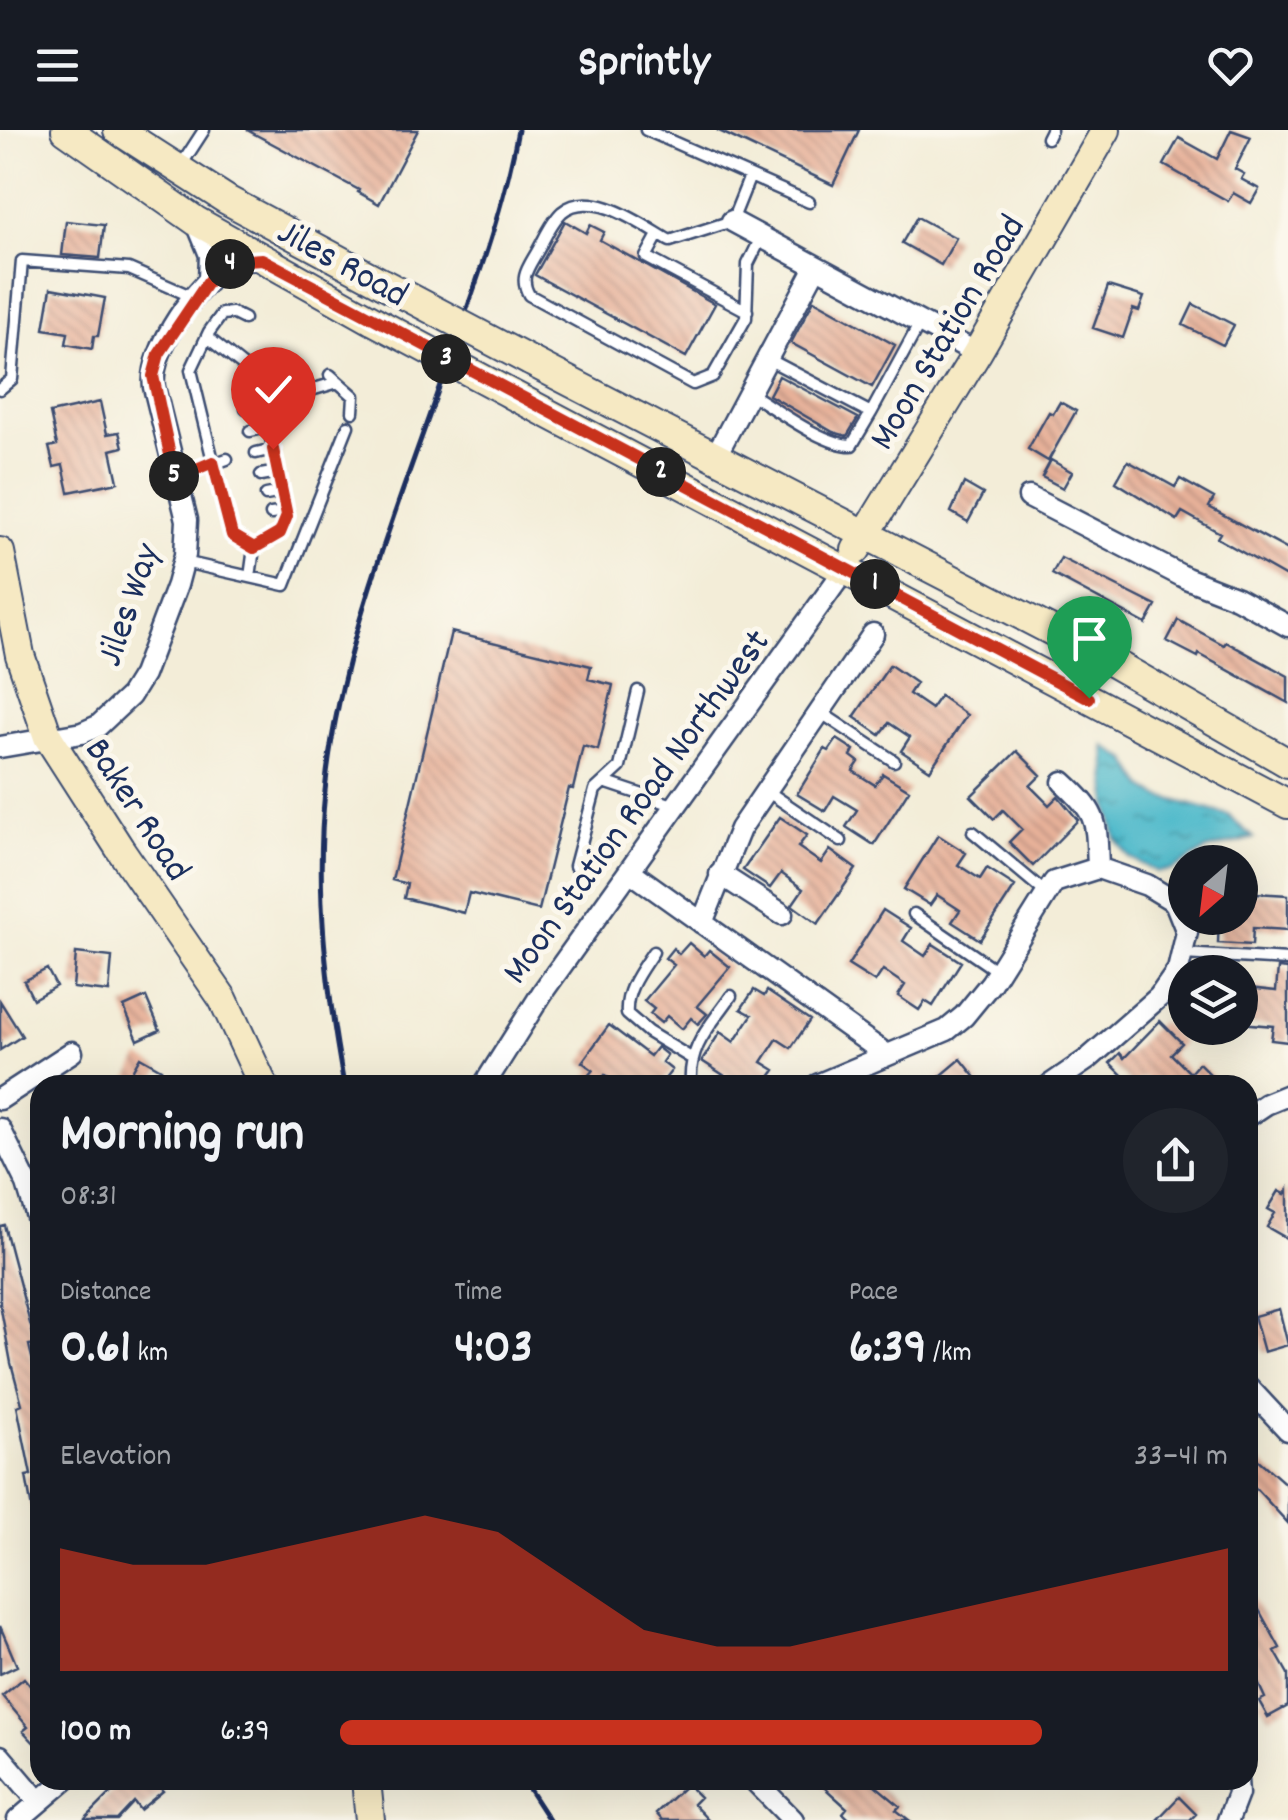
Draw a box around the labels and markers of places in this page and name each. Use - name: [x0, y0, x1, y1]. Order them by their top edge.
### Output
- pin: 4: [205, 239, 255, 289]
- pin: 3: [421, 334, 471, 384]
- pin: [231, 347, 316, 450]
- pin: 2: [636, 447, 686, 497]
- pin: 5: [149, 451, 199, 501]
- pin: 1: [850, 559, 900, 609]
- pin: [1047, 596, 1132, 699]

